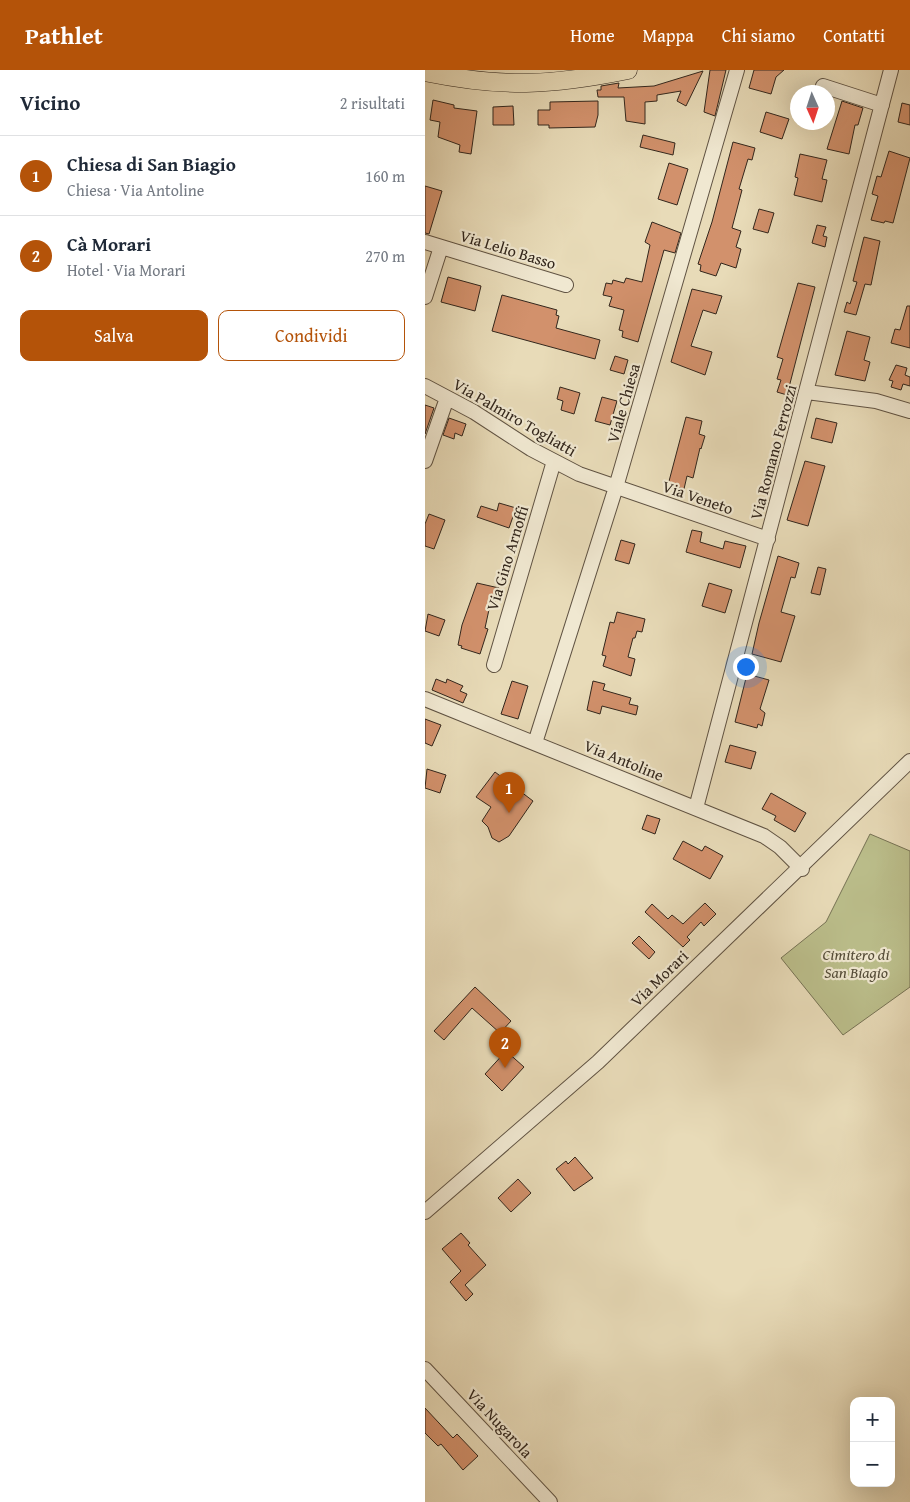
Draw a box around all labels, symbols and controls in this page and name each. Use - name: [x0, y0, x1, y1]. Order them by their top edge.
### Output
- text: Pathlet: [25, 18, 103, 53]
- text: Home: [570, 22, 615, 49]
- text: Mappa: [643, 22, 694, 49]
- text: Chi siamo: [722, 22, 795, 49]
- text: Contatti: [823, 22, 885, 49]
- north arrow: [790, 85, 835, 130]
- text: Vicino: [20, 87, 80, 118]
- text: 2 risultati: [340, 91, 405, 115]
- text: Chiesa di San Biagio: [67, 150, 236, 178]
- text: 1: [32, 164, 40, 188]
- text: 160 m: [365, 164, 405, 188]
- text: Chiesa · Via Antoline: [67, 178, 204, 202]
- street label: Via Lelio Basso: [457, 223, 559, 275]
- text: Cà Morari: [67, 230, 151, 258]
- text: 2: [32, 244, 40, 268]
- text: 270 m: [365, 244, 405, 268]
- text: Hotel · Via Morari: [67, 258, 186, 282]
- button: Salva: [20, 310, 208, 361]
- button: Condividi: [218, 310, 405, 361]
- street label: Viale Chiesa: [600, 360, 646, 446]
- street label: Via Palmiro Togliatti: [449, 372, 582, 462]
- street label: Via Romano Ferrozzi: [743, 381, 803, 522]
- street label: Via Veneto: [659, 474, 737, 520]
- street label: Via Gino Arnoffi: [480, 502, 534, 614]
- your location: [733, 654, 759, 680]
- street label: Via Antoline: [581, 733, 667, 787]
- pin: 1: [493, 772, 525, 813]
- park label: Cimitero di San Biagio: [822, 942, 890, 984]
- street label: Via Morari: [625, 944, 694, 1012]
- pin: 2: [489, 1027, 521, 1068]
- street label: Via Nugarola: [461, 1383, 539, 1463]
- map controls: [850, 1397, 895, 1487]
- button: +: [850, 1397, 895, 1442]
- button: −: [850, 1442, 895, 1487]

